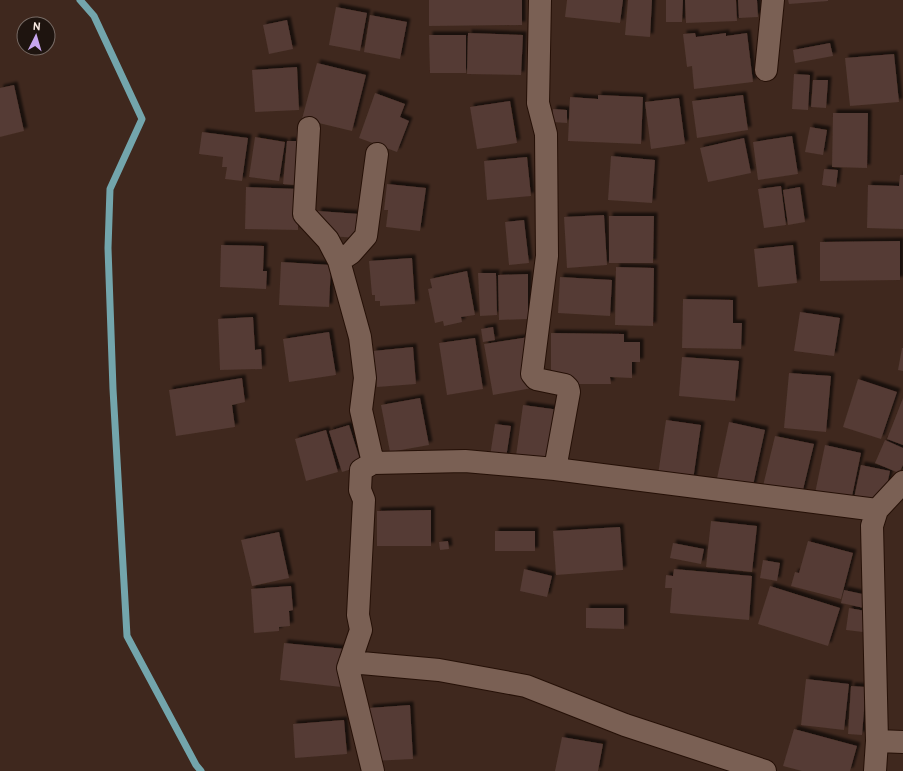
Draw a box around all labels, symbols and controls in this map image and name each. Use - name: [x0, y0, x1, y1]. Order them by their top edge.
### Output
- north arrow: [16, 16, 56, 56]
- text: N: [32, 20, 41, 34]

